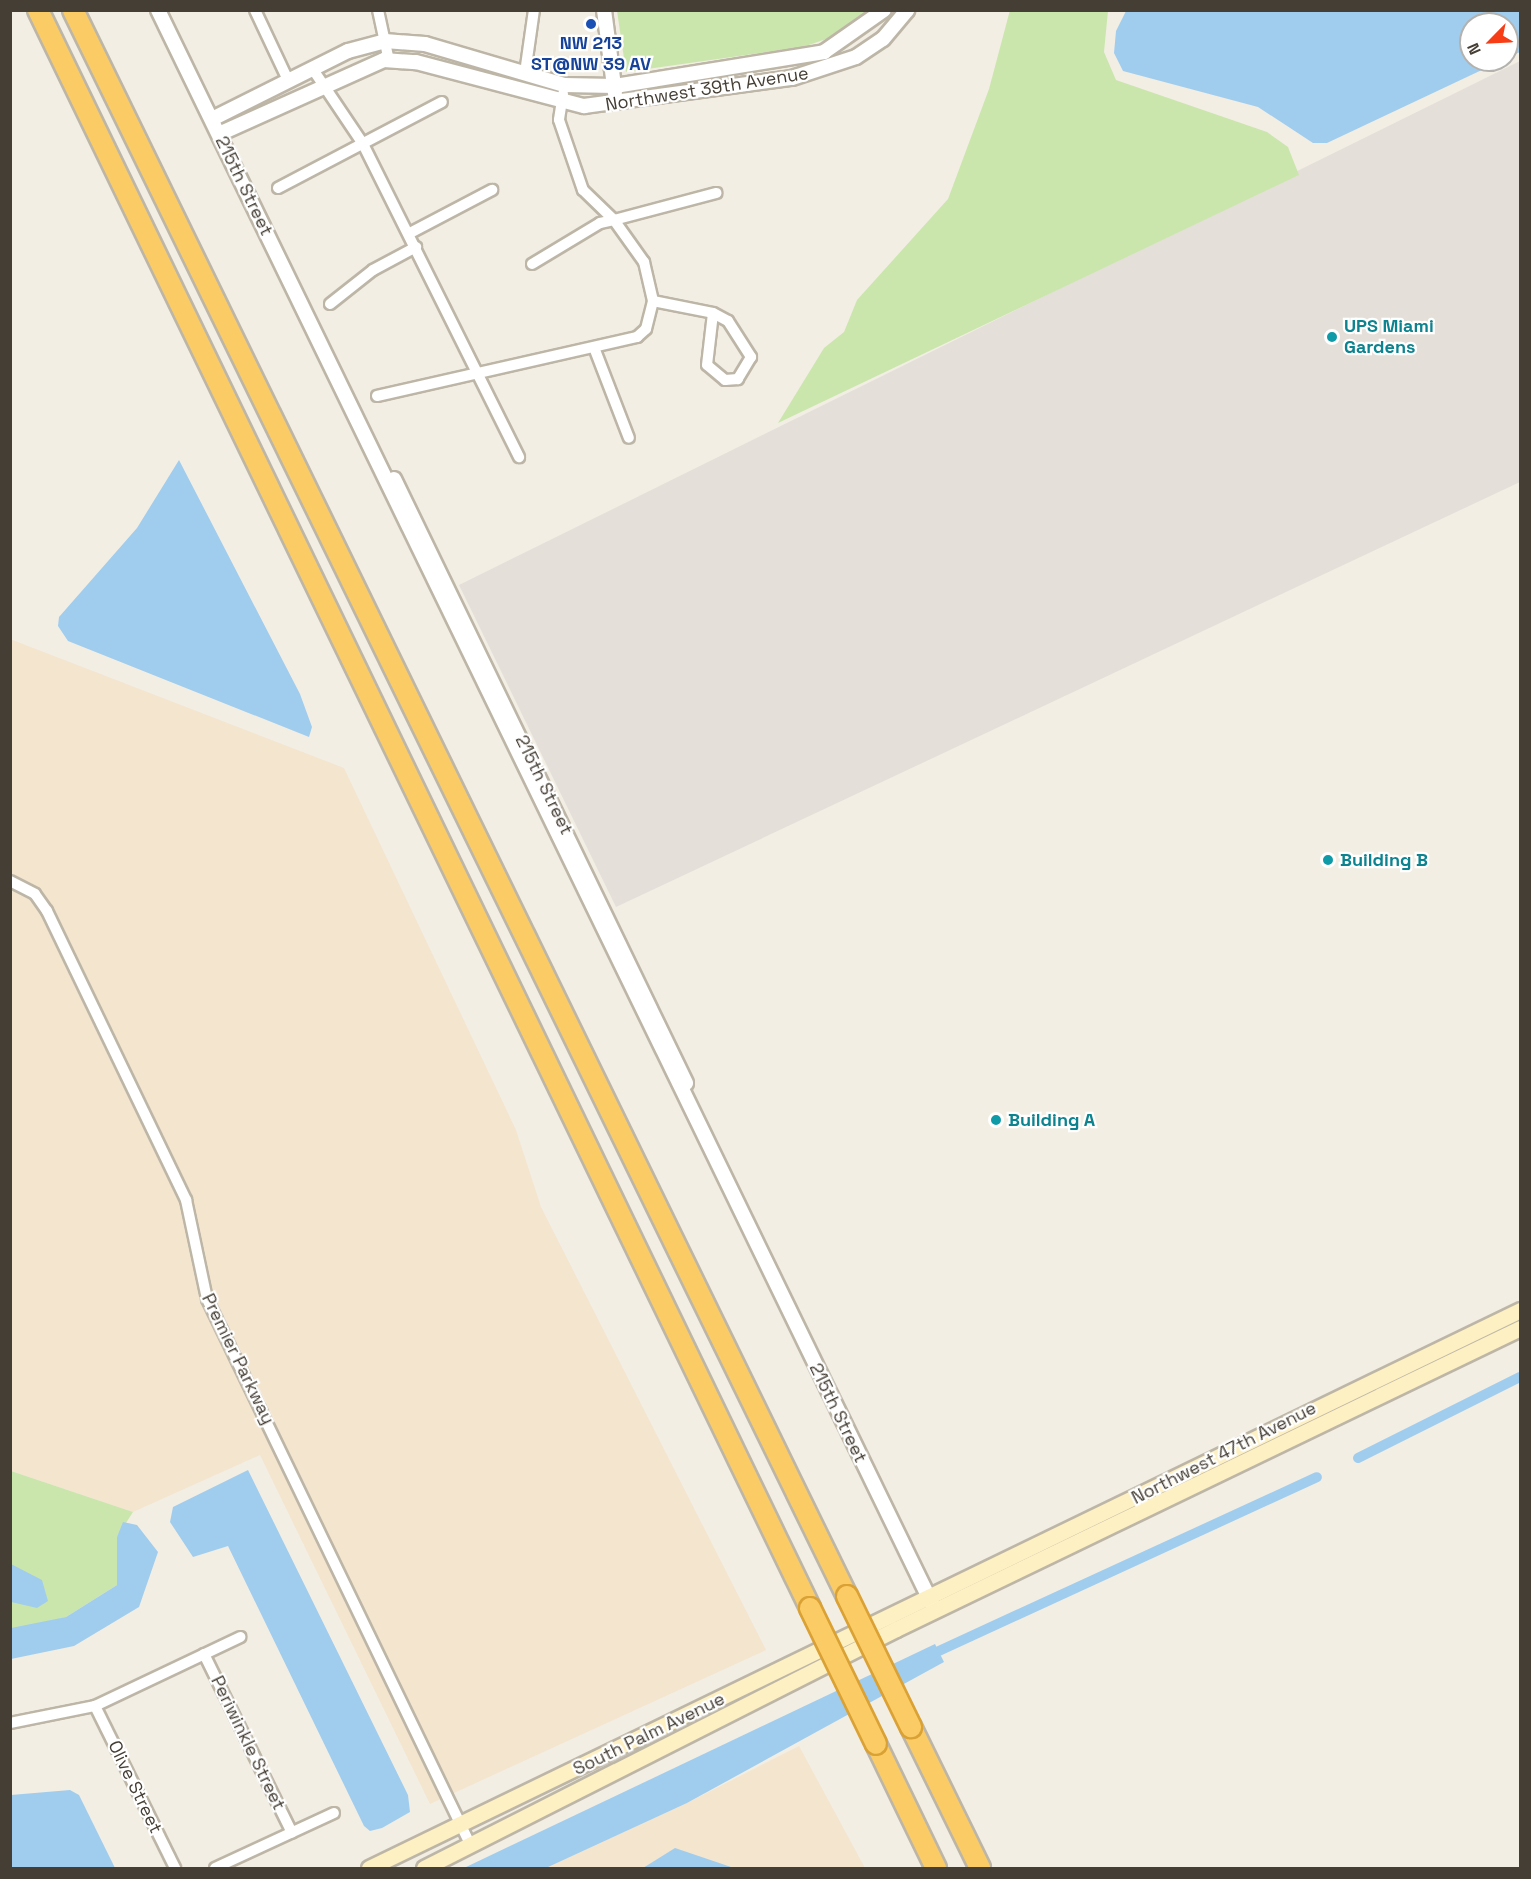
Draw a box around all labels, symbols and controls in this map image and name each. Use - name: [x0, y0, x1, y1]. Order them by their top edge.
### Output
- north arrow: [1459, 12, 1519, 72]
- marker: NW 213 ST@NW 39 AV: [584, 17, 598, 31]
- place label: NW 213 ST@NW 39 AV: [531, 33, 651, 76]
- text: N: [1462, 40, 1486, 58]
- street label: Northwest 39th Avenue: [604, 62, 810, 116]
- street label: 215th Street: [211, 133, 277, 239]
- place label: UPS Miami Gardens: [1344, 316, 1434, 358]
- marker: UPS Miami Gardens: [1325, 330, 1339, 344]
- street label: 215th Street: [511, 732, 577, 838]
- place label: Building B: [1340, 849, 1428, 871]
- marker: Building B: [1321, 853, 1335, 867]
- place label: Building A: [1008, 1109, 1095, 1131]
- marker: Building A: [989, 1113, 1003, 1127]
- street label: Premier Parkway: [197, 1290, 279, 1428]
- street label: 215th Street: [805, 1360, 871, 1466]
- street label: Northwest 47th Avenue: [1128, 1397, 1320, 1509]
- street label: Periwinkle Street: [206, 1672, 290, 1814]
- street label: South Palm Avenue: [570, 1688, 728, 1780]
- street label: Olive Street: [103, 1737, 167, 1837]

